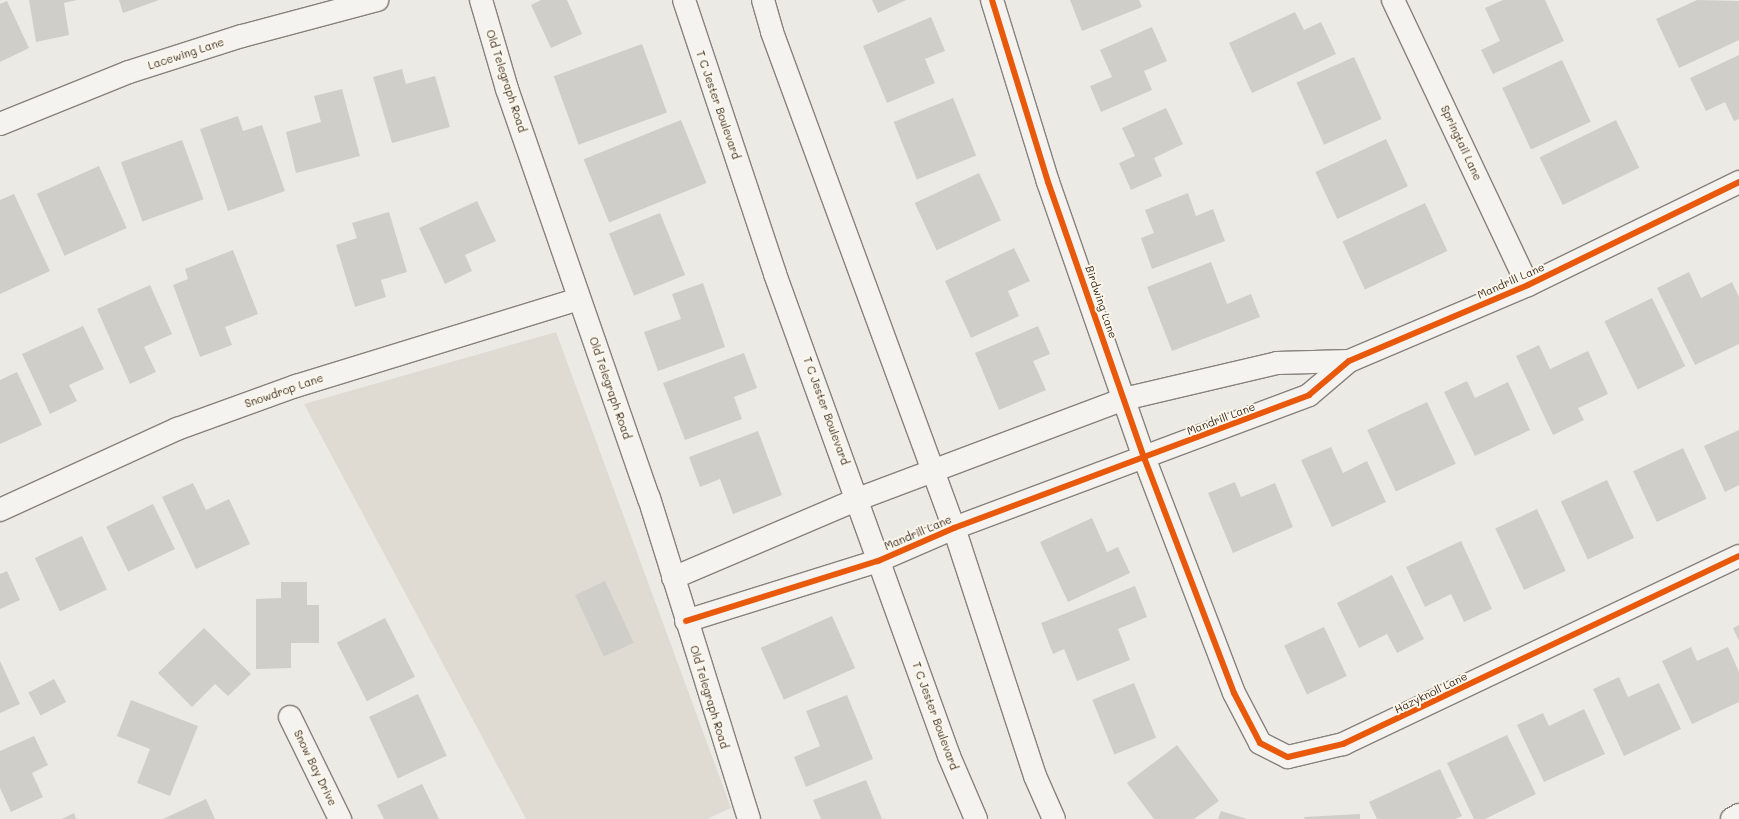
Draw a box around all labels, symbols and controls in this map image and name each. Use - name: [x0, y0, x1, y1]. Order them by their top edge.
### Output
- street label: Old Telegraph Road: [483, 28, 529, 134]
- street label: Lacewing Lane: [146, 35, 226, 73]
- street label: T C Jester Boulevard: [693, 49, 743, 161]
- street label: Springtail Lane: [1438, 103, 1484, 183]
- street label: Mandrill Lane: [1475, 260, 1547, 302]
- street label: Birdwing Lane: [1082, 264, 1120, 340]
- street label: Old Telegraph Road: [586, 335, 634, 441]
- street label: T C Jester Boulevard: [800, 355, 852, 467]
- street label: Snowdrop Lane: [243, 371, 325, 411]
- street label: Mandrill Lane: [1185, 400, 1257, 438]
- street label: Mandrill Lane: [882, 513, 954, 553]
- street label: Old Telegraph Road: [687, 644, 731, 750]
- street label: T C Jester Boulevard: [909, 660, 961, 772]
- street label: Hazyknoll Lane: [1392, 670, 1470, 716]
- street label: Snow Bay Drive: [291, 728, 339, 808]

